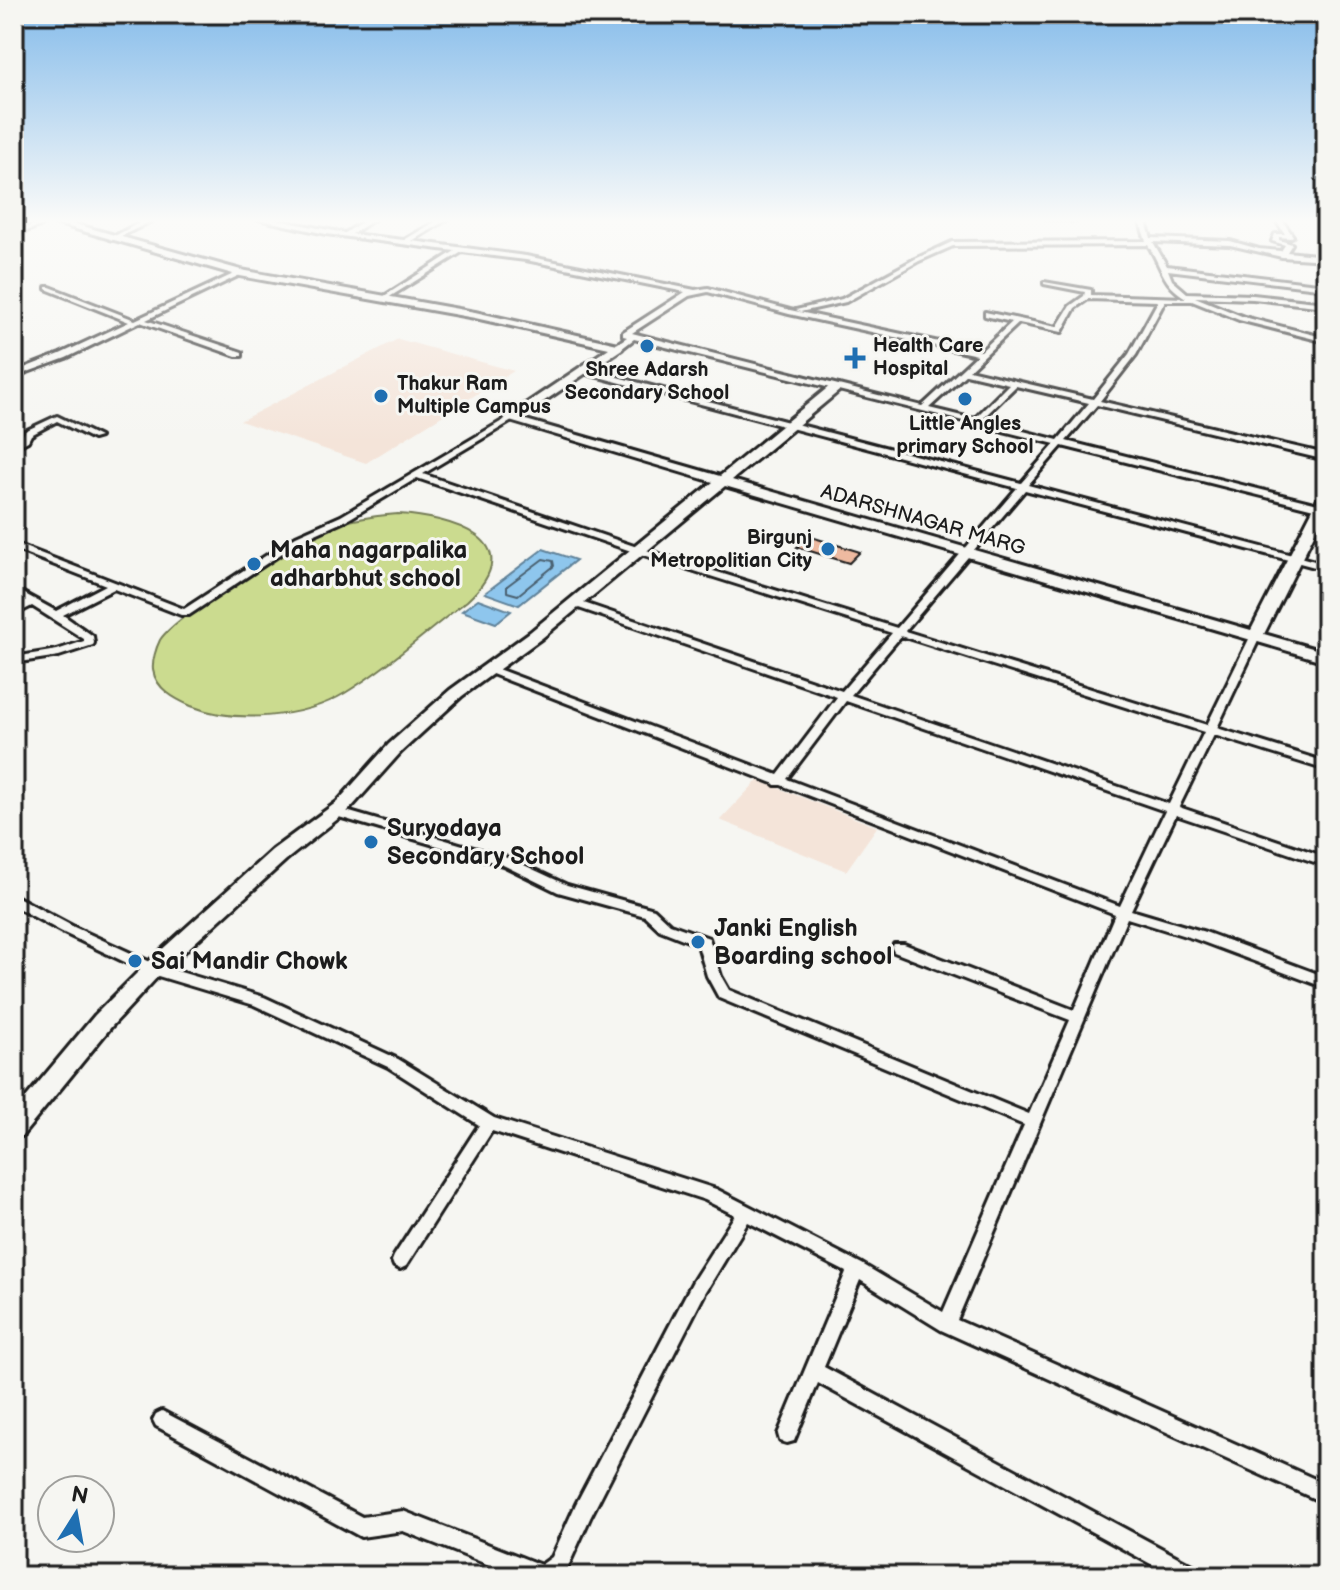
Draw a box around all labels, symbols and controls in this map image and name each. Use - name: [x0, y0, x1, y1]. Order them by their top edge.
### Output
- place label: Health Care Hospital: [873, 334, 983, 381]
- marker: Shree Adarsh Secondary School: [638, 337, 656, 355]
- marker: Health Care Hospital: [844, 347, 866, 369]
- place label: Shree Adarsh Secondary School: [565, 358, 729, 405]
- place label: Thakur Ram Multiple Campus: [397, 372, 551, 419]
- marker: Thakur Ram Multiple Campus: [372, 387, 390, 405]
- marker: Little Angles primary School: [956, 390, 974, 408]
- place label: Little Angles primary School: [896, 412, 1034, 459]
- street label: ADARSHNAGAR MARG: [818, 479, 1028, 561]
- place label: Birgunj Metropolitian City: [650, 526, 813, 573]
- place label: Maha nagarpalika adharbhut school: [270, 536, 467, 593]
- marker: Birgunj Metropolitian City: [819, 540, 837, 558]
- marker: Maha nagarpalika adharbhut school: [245, 555, 263, 573]
- place label: Suryodaya Secondary School: [387, 814, 584, 871]
- marker: Suryodaya Secondary School: [362, 833, 380, 851]
- place label: Janki English Boarding school: [714, 914, 892, 971]
- marker: Janki English Boarding school: [689, 933, 707, 951]
- place label: Sai Mandir Chowk: [151, 947, 348, 976]
- marker: Sai Mandir Chowk: [126, 952, 144, 970]
- north arrow: [36, 1474, 116, 1554]
- text: N: [69, 1481, 90, 1511]

